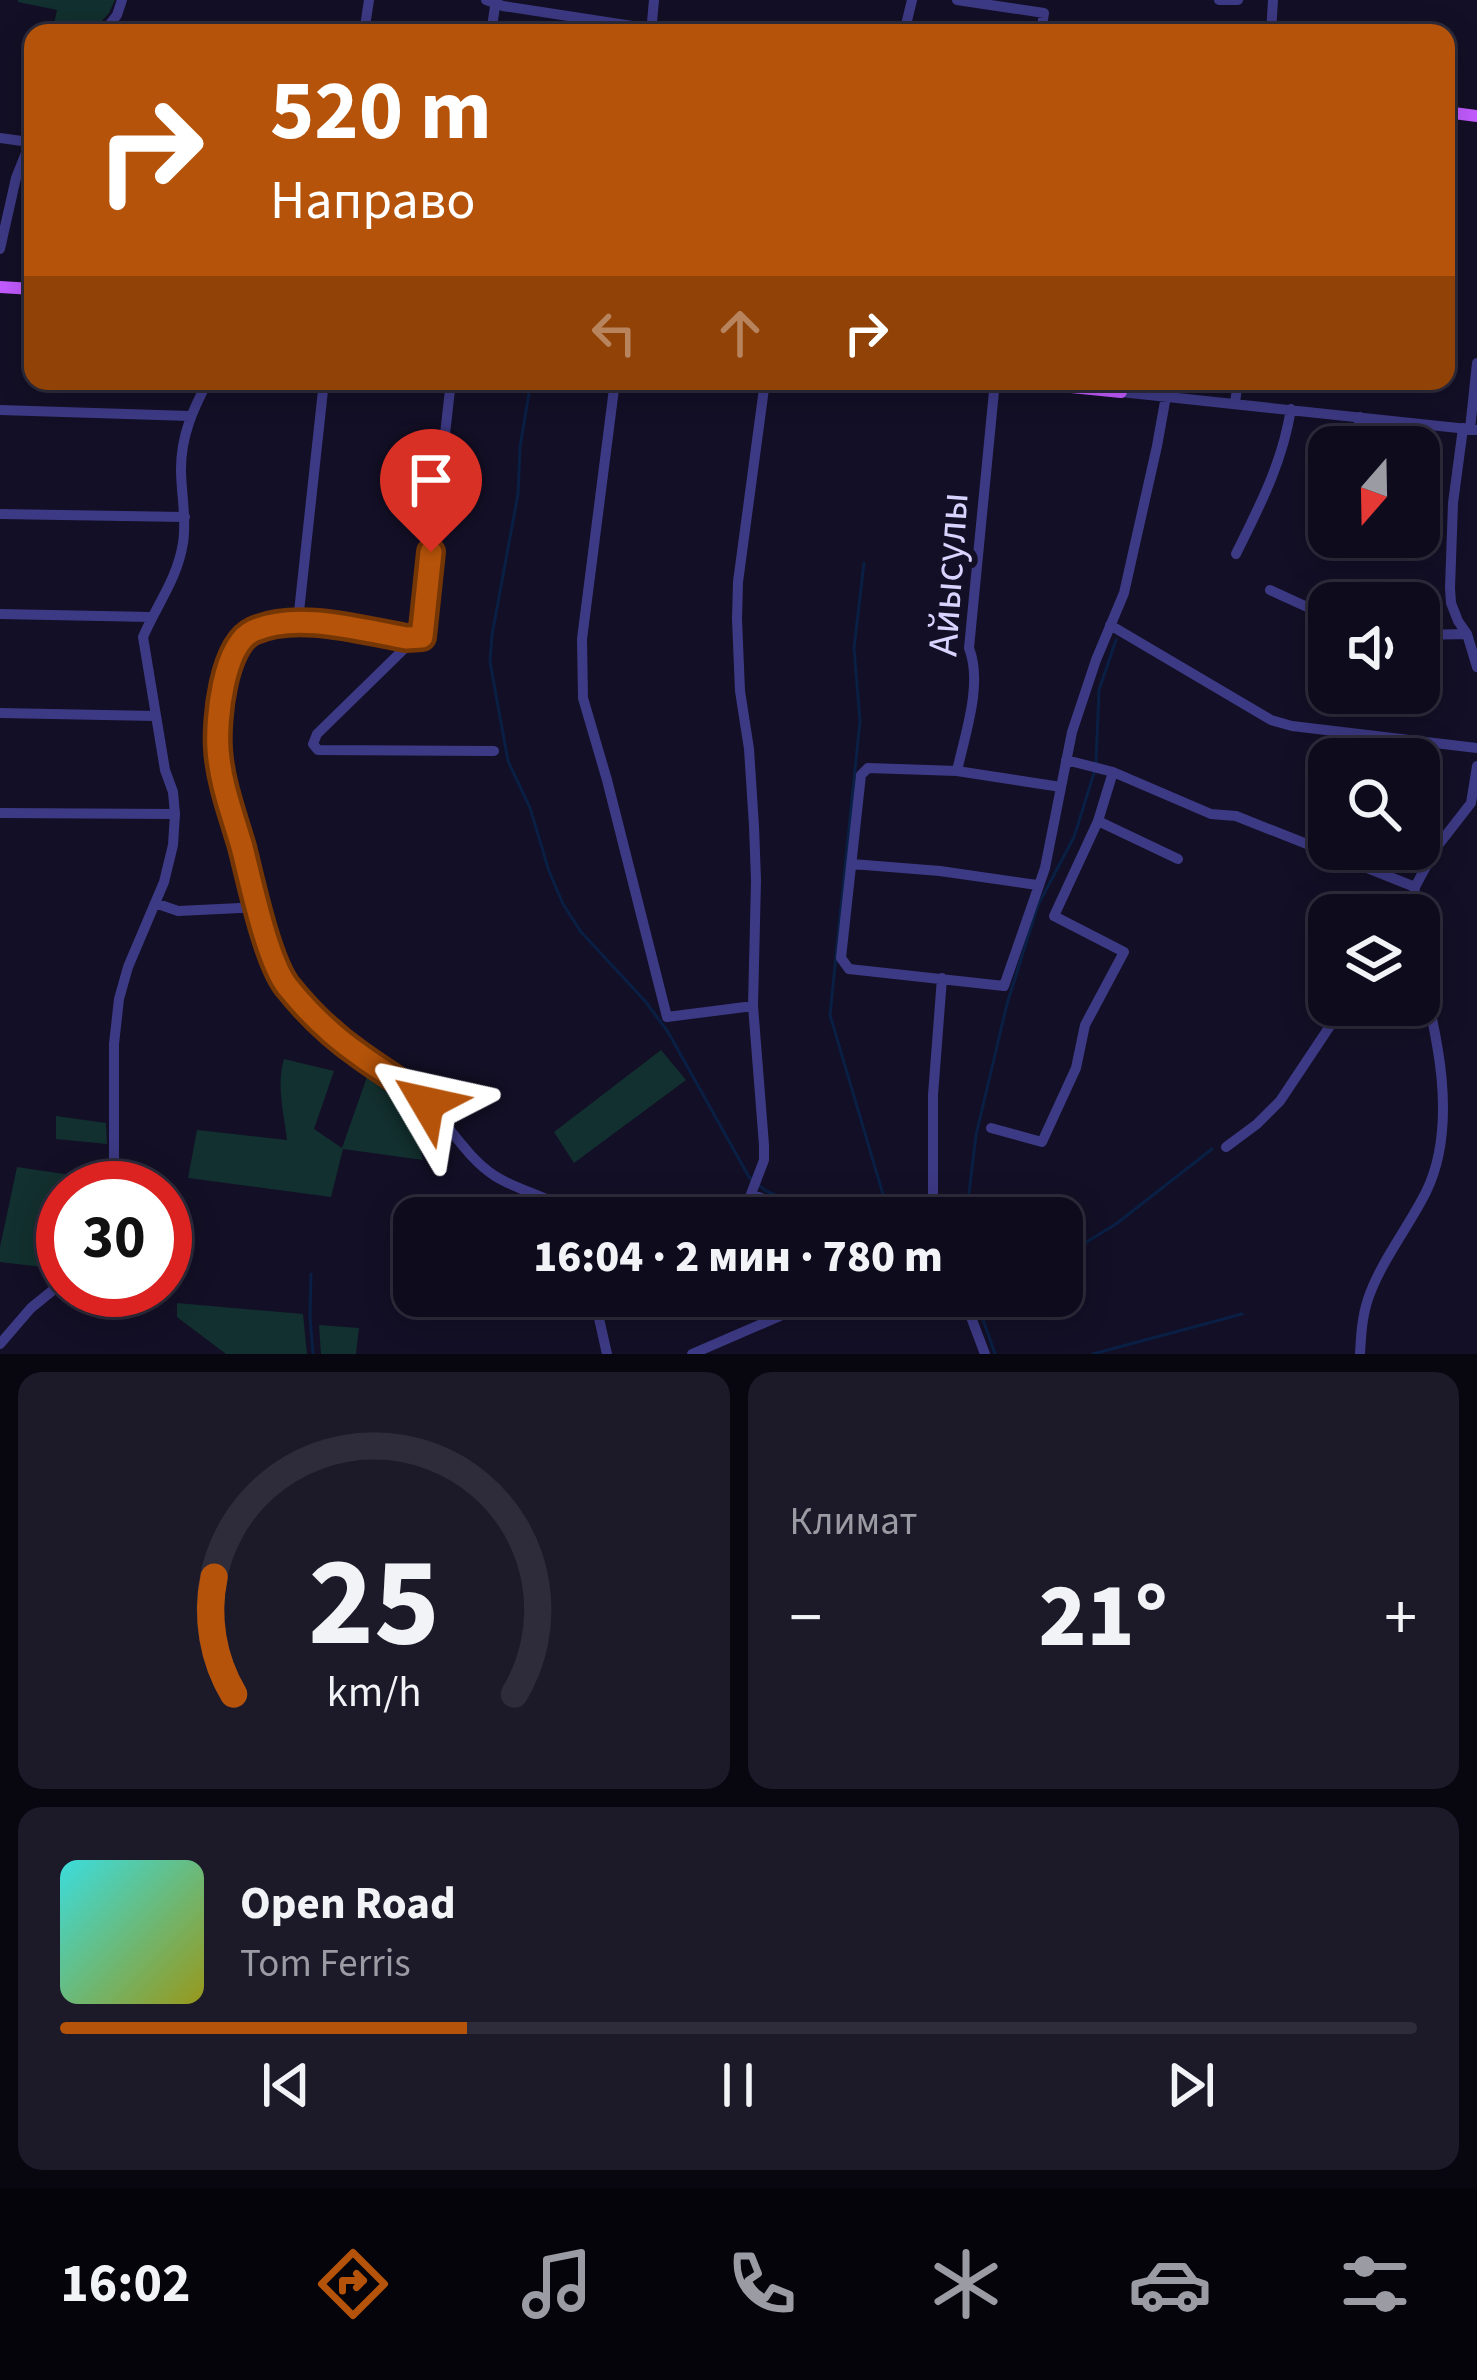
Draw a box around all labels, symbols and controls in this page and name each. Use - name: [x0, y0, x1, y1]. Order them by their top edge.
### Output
- text: 520 m: [270, 52, 492, 172]
- icon: right: [72, 72, 228, 228]
- text: Направо: [270, 163, 475, 240]
- icon: left: [581, 300, 647, 366]
- icon: ahead: [707, 300, 773, 366]
- icon: right: [833, 300, 899, 366]
- north arrow: [1308, 426, 1440, 558]
- map controls: [1308, 426, 1440, 1026]
- pin: [380, 429, 482, 552]
- icon: arrive: [398, 447, 464, 513]
- street label: Айысулы: [913, 490, 985, 658]
- button: sound: [1308, 582, 1440, 714]
- button: search: [1308, 738, 1440, 870]
- button: layers: [1308, 894, 1440, 1026]
- position arrow: [364, 1040, 490, 1166]
- speed limit sign: 30: [36, 1161, 192, 1317]
- text: 16:04 · 2 мин · 780 m: [533, 1225, 943, 1289]
- text: Климат: [790, 1494, 917, 1550]
- text: 25: [308, 1515, 440, 1693]
- text: 21°: [1038, 1553, 1168, 1681]
- text: −: [790, 1571, 822, 1665]
- text: +: [1384, 1571, 1417, 1665]
- text: km/h: [326, 1661, 421, 1722]
- text: Open Road: [240, 1872, 456, 1936]
- text: Tom Ferris: [240, 1936, 411, 1992]
- icon: previous: [253, 2052, 319, 2118]
- icon: pause: [705, 2052, 771, 2118]
- icon: next: [1158, 2052, 1224, 2118]
- icon: directions: [311, 2242, 395, 2326]
- icon: music: [515, 2242, 599, 2326]
- icon: phone: [720, 2242, 804, 2326]
- icon: climate: [924, 2242, 1008, 2326]
- icon: car: [1128, 2242, 1212, 2326]
- icon: filters: [1333, 2242, 1417, 2326]
- text: 16:02: [60, 2246, 190, 2323]

